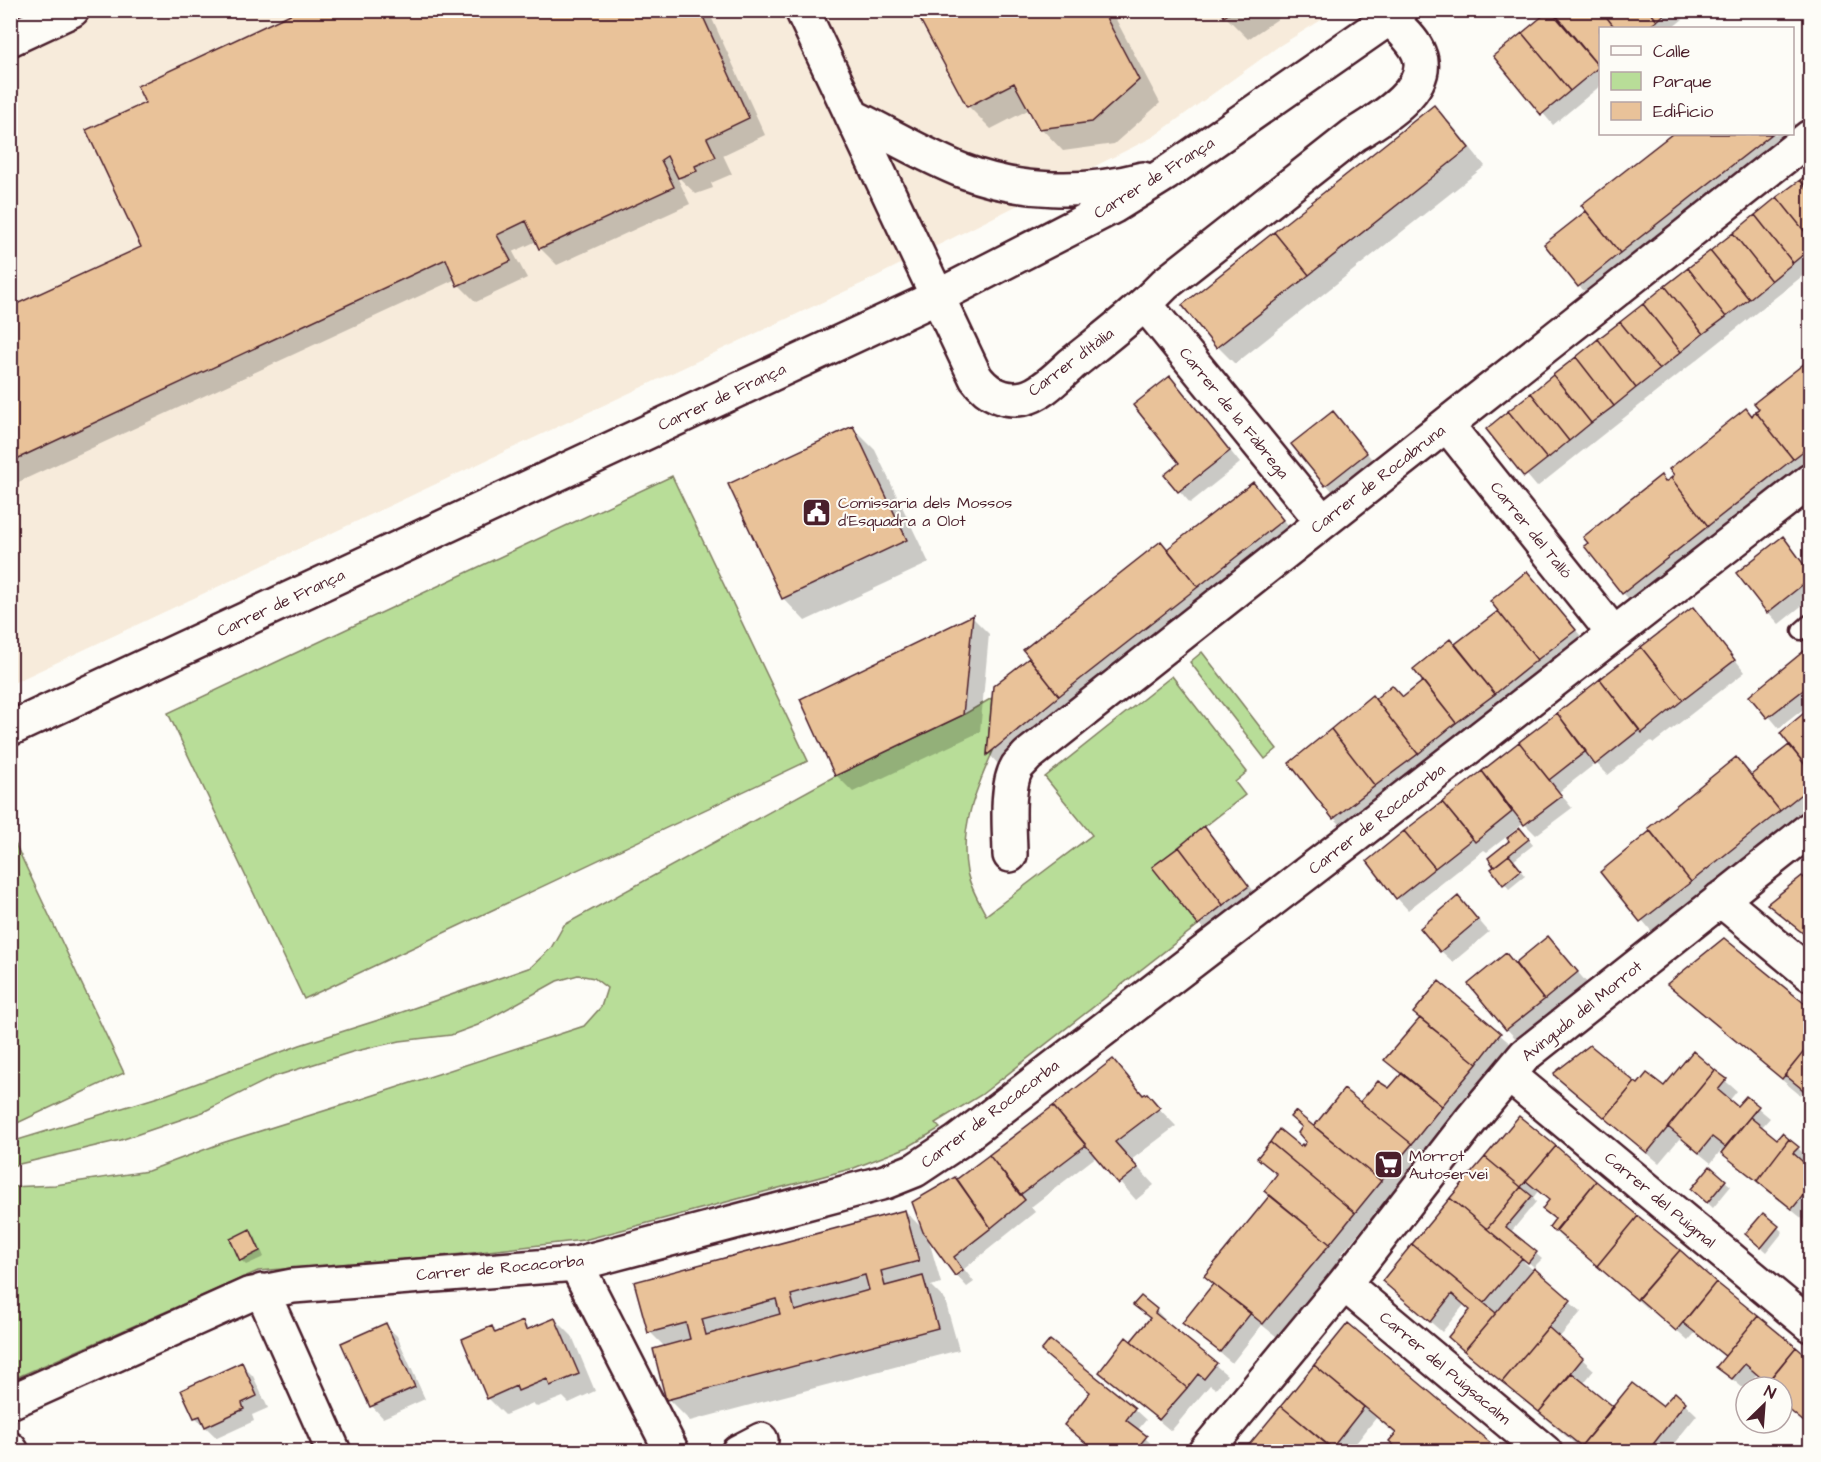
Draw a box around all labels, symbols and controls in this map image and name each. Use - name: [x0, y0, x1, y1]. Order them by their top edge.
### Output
- legend: [1599, 27, 1794, 135]
- text: Calle: [1653, 39, 1691, 64]
- text: Parque: [1653, 69, 1712, 94]
- text: Edificio: [1653, 99, 1713, 124]
- street label: Carrer de França: [1089, 132, 1219, 224]
- street label: Carrer d'Itàlia: [1024, 323, 1118, 401]
- street label: Carrer de la Fàbrega: [1173, 343, 1294, 484]
- street label: Carrer de França: [655, 358, 789, 436]
- street label: Carrer de Rocabruna: [1306, 420, 1450, 538]
- street label: Carrer del Talló: [1485, 477, 1577, 583]
- place label: Comissaria dels Mossos d'Esquadra a Olot: [838, 492, 1012, 532]
- public building icon: Comissaria dels Mossos d'Esquadra a Olot: [801, 496, 833, 528]
- street label: Carrer de França: [214, 564, 348, 642]
- street label: Carrer de Rocacorba: [1304, 759, 1450, 879]
- street label: Avinguda del Morrot: [1517, 955, 1648, 1067]
- street label: Carrer de Rocacorba: [916, 1055, 1064, 1173]
- place label: Morrot Autoservei: [1409, 1145, 1488, 1185]
- street label: Carrer del Puigmal: [1599, 1147, 1720, 1254]
- supermarket icon: Morrot Autoservei: [1372, 1149, 1404, 1181]
- street label: Carrer de Rocacorba: [415, 1250, 585, 1286]
- street label: Carrer del Puigsacalm: [1374, 1306, 1516, 1431]
- north arrow: [1734, 1375, 1794, 1435]
- text: N: [1761, 1380, 1779, 1404]

